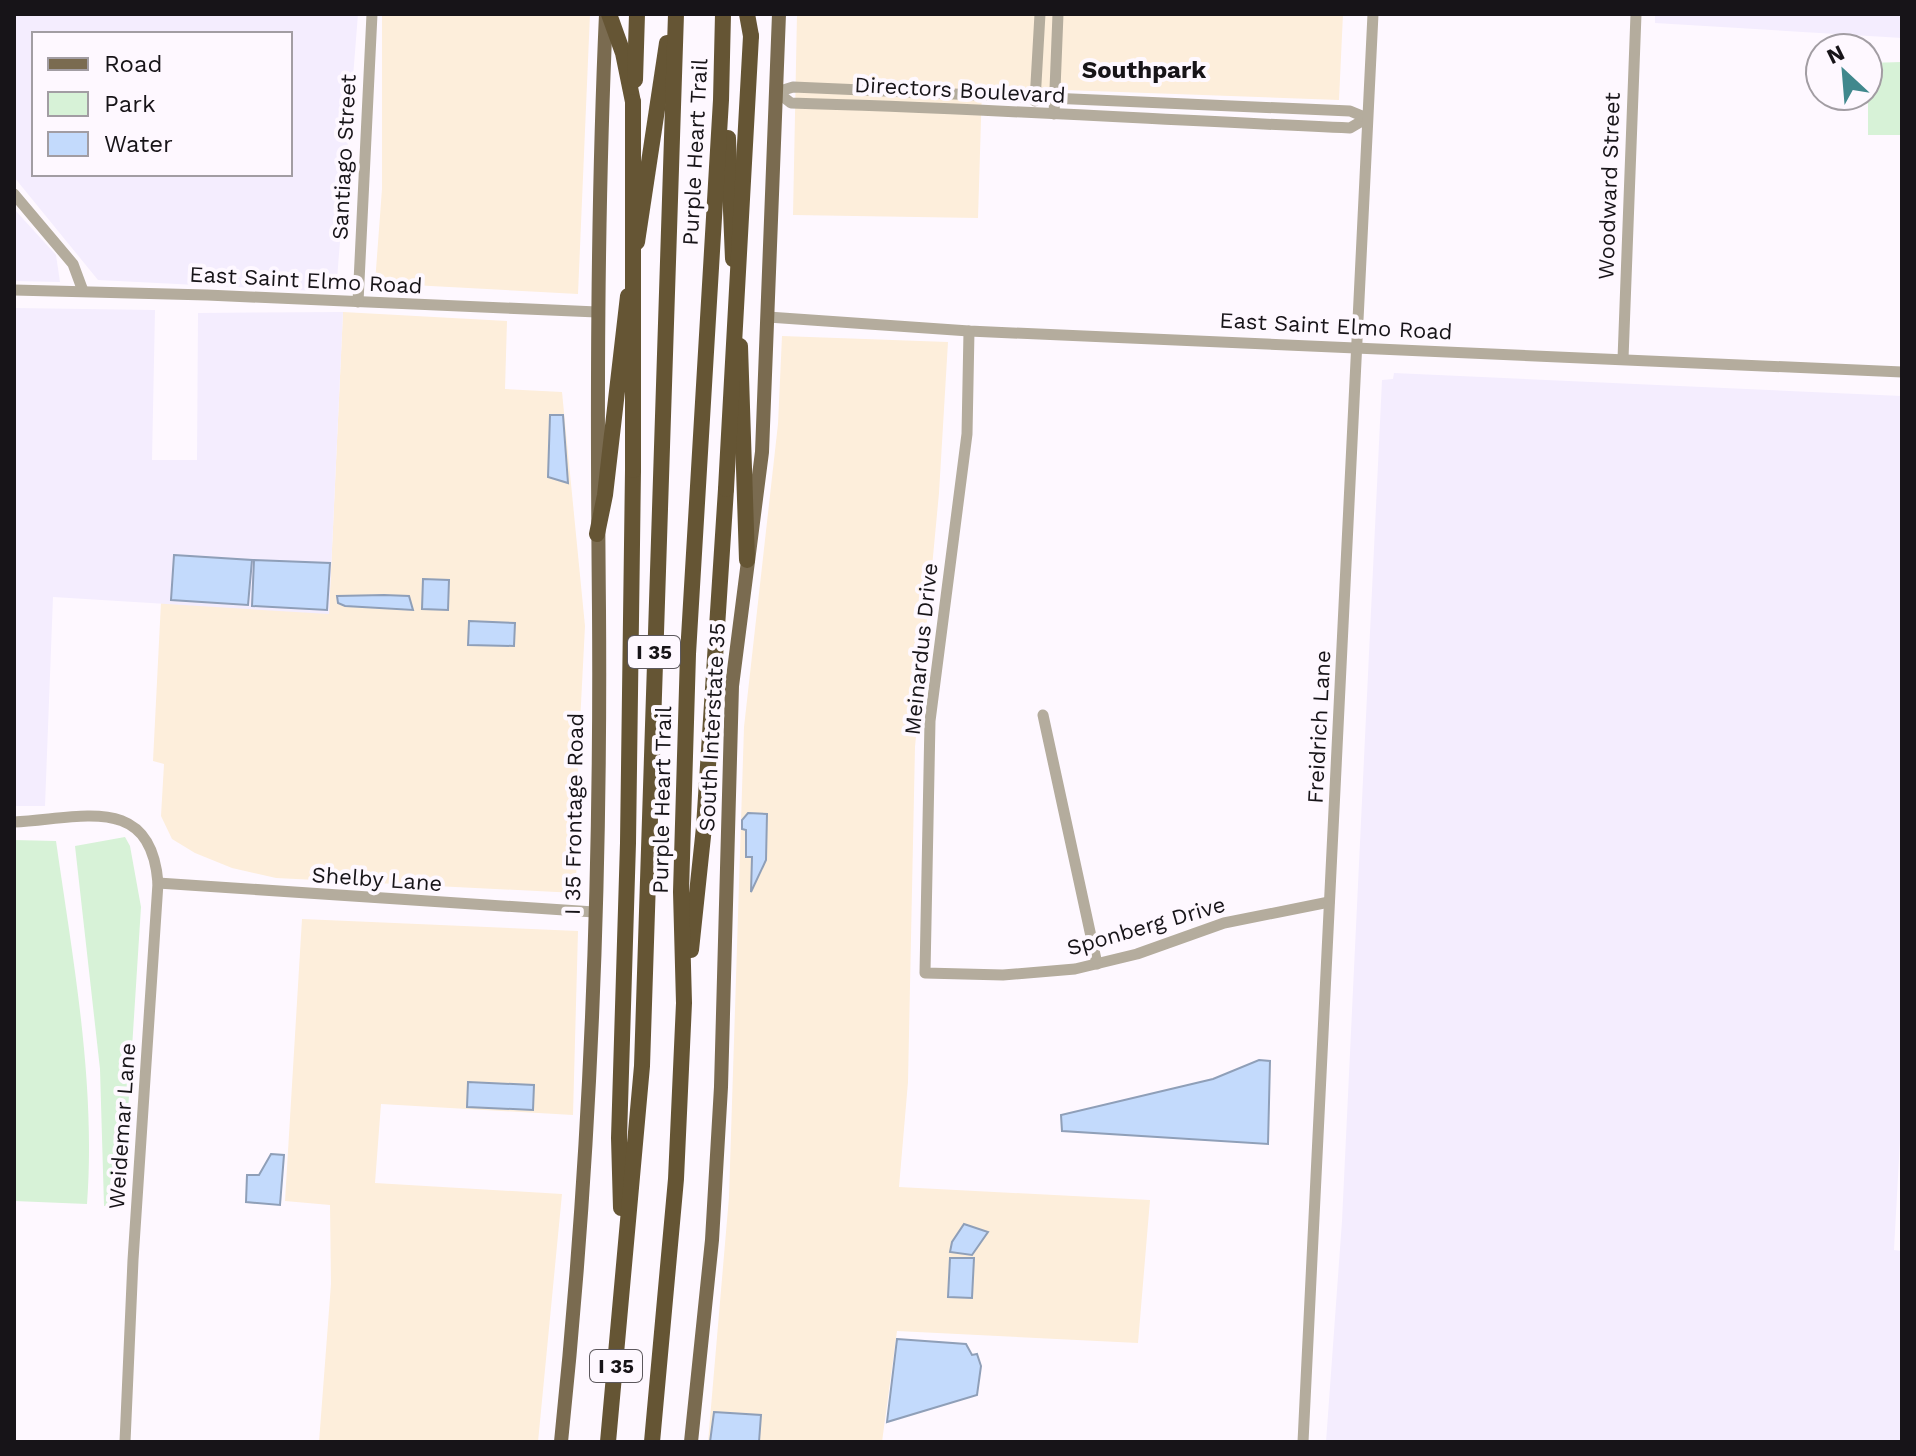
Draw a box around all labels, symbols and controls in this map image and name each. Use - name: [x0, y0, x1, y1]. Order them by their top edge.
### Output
- legend: [32, 32, 292, 176]
- north arrow: [1804, 32, 1884, 112]
- text: N: [1823, 40, 1848, 69]
- text: Road: [104, 50, 163, 78]
- district label: Southpark: [1082, 56, 1206, 84]
- street label: Purple Heart Trail: [678, 57, 712, 246]
- street label: Directors Boulevard: [854, 72, 1066, 108]
- street label: Santiago Street: [327, 73, 361, 241]
- text: Park: [104, 90, 156, 118]
- street label: Woodward Street: [1593, 92, 1625, 280]
- text: Water: [104, 130, 173, 158]
- street label: East Saint Elmo Road: [189, 261, 423, 299]
- street label: East Saint Elmo Road: [1219, 307, 1453, 345]
- street label: Meinardus Drive: [900, 562, 942, 736]
- street label: South Interstate 35: [694, 622, 730, 832]
- road number: I 35: [628, 636, 680, 668]
- street label: Freidrich Lane: [1302, 650, 1336, 804]
- street label: Purple Heart Trail: [648, 706, 676, 894]
- street label: I 35 Frontage Road: [560, 713, 588, 915]
- street label: Shelby Lane: [311, 862, 443, 896]
- street label: Sponberg Drive: [1064, 891, 1228, 961]
- street label: Weidemar Lane: [104, 1042, 140, 1210]
- road number: I 35: [590, 1350, 642, 1382]

